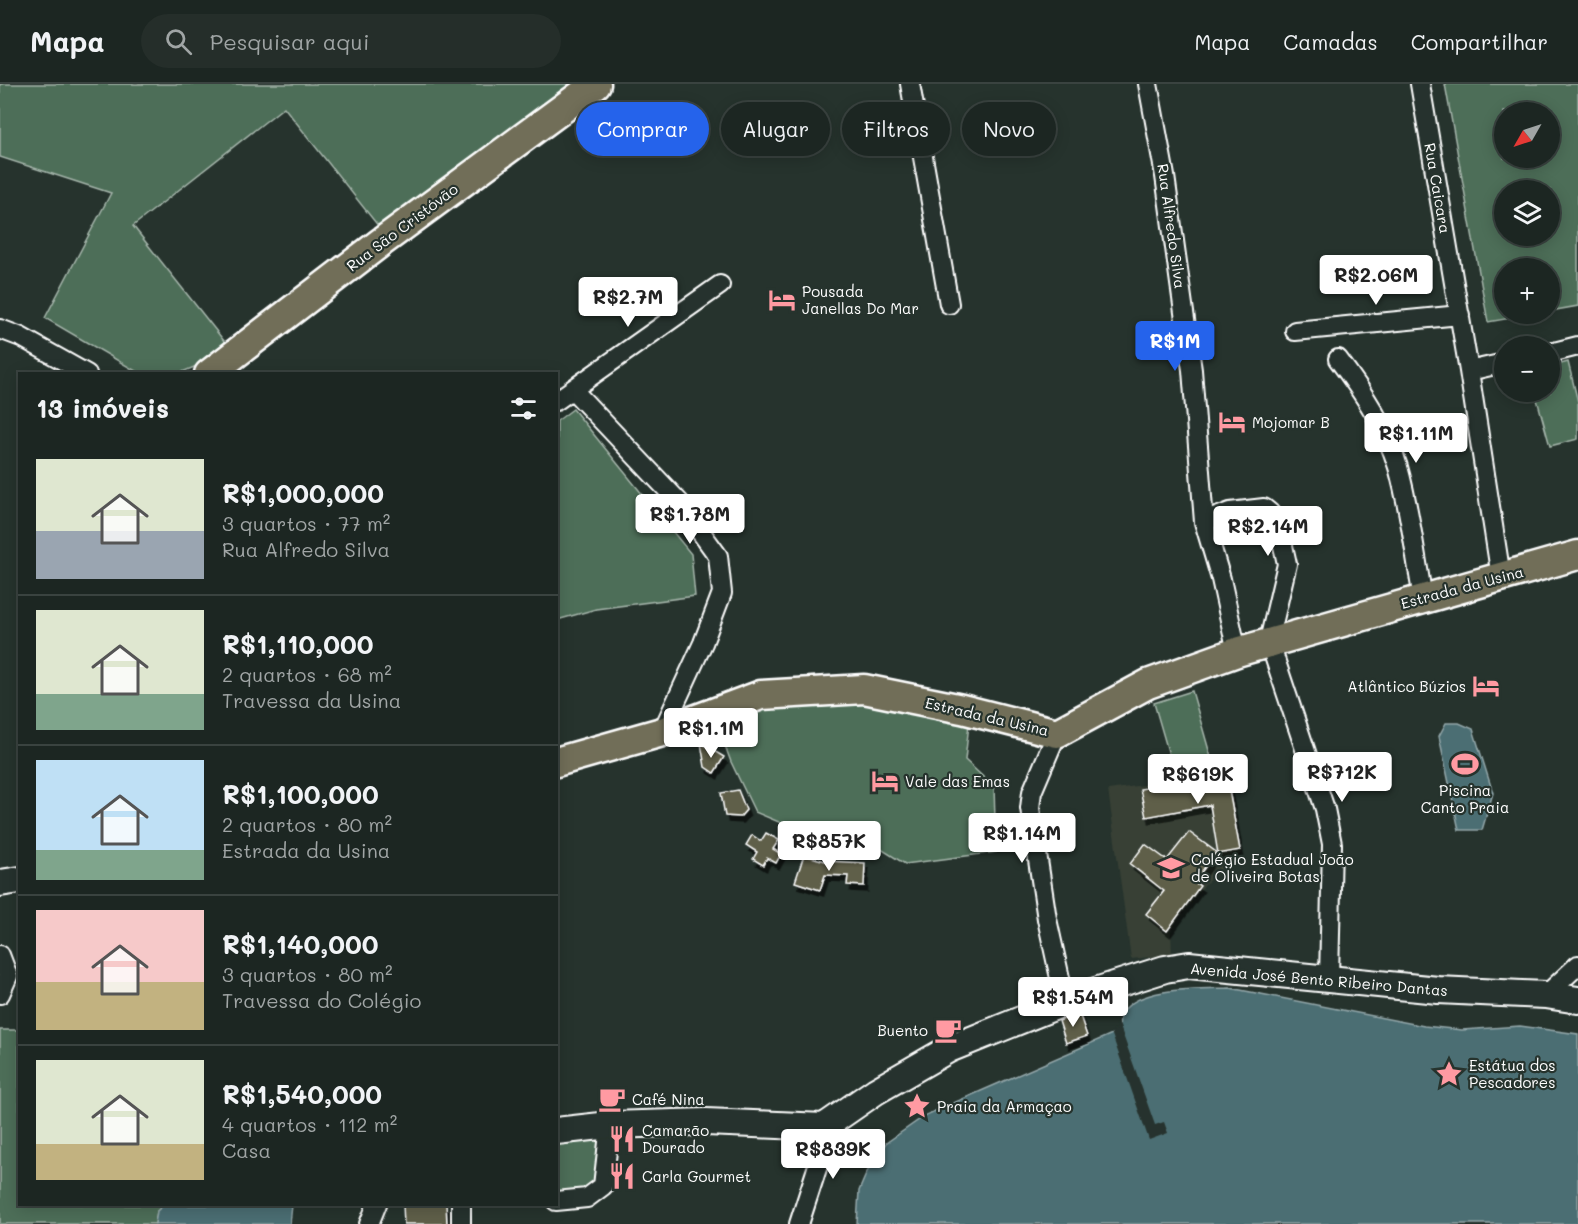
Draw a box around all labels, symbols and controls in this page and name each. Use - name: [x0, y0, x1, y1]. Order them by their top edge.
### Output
- search box: [141, 14, 561, 68]
- text: Mapa: [30, 23, 105, 59]
- icon: search: [162, 25, 195, 58]
- text: Pesquisar aqui: [210, 27, 369, 56]
- text: Mapa: [1194, 28, 1250, 55]
- text: Camadas: [1283, 28, 1378, 55]
- text: Compartilhar: [1411, 28, 1548, 55]
- chip: Comprar: [576, 102, 709, 156]
- chip: Alugar: [721, 102, 830, 156]
- chip: Filtros: [842, 102, 950, 156]
- chip: Novo: [962, 102, 1056, 156]
- north arrow: [1494, 102, 1560, 168]
- map controls: [1494, 102, 1560, 402]
- street label: Rua Caicara: [1420, 141, 1456, 235]
- street label: Rua Alfredo Silva: [1153, 162, 1191, 290]
- street label: Rua São Cristóvão: [342, 178, 462, 276]
- button: layers: [1494, 180, 1560, 246]
- pin: R$2.06M: [1321, 255, 1431, 306]
- button: +: [1494, 258, 1560, 324]
- text: R$2.06M: [1334, 261, 1418, 287]
- pin: R$2.7M: [579, 277, 677, 328]
- place label: Pousada Janellas Do Mar: [802, 281, 919, 318]
- text: R$2.7M: [593, 283, 663, 309]
- hotel icon: Pousada Janellas Do Mar: [767, 285, 797, 315]
- pin: R$1M: [1139, 321, 1211, 372]
- text: R$1M: [1149, 327, 1201, 353]
- button: −: [1494, 336, 1560, 402]
- text: 13 imóveis: [36, 391, 169, 425]
- icon: filters: [507, 392, 540, 425]
- hotel icon: Mojomar B: [1217, 407, 1247, 437]
- place label: Mojomar B: [1252, 412, 1330, 432]
- pin: R$1.11M: [1361, 413, 1471, 464]
- text: R$1.11M: [1378, 419, 1454, 445]
- text: R$1,000,000: [222, 476, 384, 510]
- icon: home: [84, 483, 156, 555]
- pin: R$1.78M: [635, 494, 745, 545]
- text: R$1.78M: [650, 500, 730, 526]
- pin: R$2.14M: [1213, 506, 1323, 557]
- text: 3 quartos · 77 m²: [222, 510, 390, 536]
- text: R$2.14M: [1227, 512, 1309, 538]
- text: Rua Alfredo Silva: [222, 536, 390, 562]
- street label: Estrada da Usina: [1398, 561, 1526, 613]
- text: R$1,110,000: [222, 627, 373, 661]
- icon: home: [84, 634, 156, 706]
- text: 2 quartos · 68 m²: [222, 661, 392, 687]
- hotel icon: Atlântico Búzios: [1471, 671, 1501, 701]
- place label: Atlântico Búzios: [1347, 676, 1466, 696]
- text: Travessa da Usina: [222, 687, 401, 713]
- street label: Estrada da Usina: [923, 692, 1051, 740]
- pin: R$1.1M: [662, 708, 760, 759]
- text: R$1.1M: [678, 714, 744, 740]
- sports icon: Piscina Canto Praia: [1450, 749, 1480, 779]
- pin: R$712K: [1293, 752, 1391, 803]
- pin: R$619K: [1149, 754, 1247, 805]
- text: R$712K: [1307, 758, 1377, 784]
- text: R$619K: [1162, 760, 1234, 786]
- hotel icon: Vale das Emas: [870, 766, 900, 796]
- place label: Vale das Emas: [905, 771, 1010, 791]
- text: R$1,100,000: [222, 777, 379, 811]
- place label: Piscina Canto Praia: [1421, 780, 1509, 817]
- icon: home: [84, 784, 156, 856]
- text: 2 quartos · 80 m²: [222, 811, 392, 837]
- pin: R$1.14M: [967, 813, 1077, 864]
- text: R$1.14M: [983, 819, 1061, 845]
- pin: R$857K: [780, 821, 878, 872]
- text: R$857K: [792, 827, 866, 853]
- text: Estrada da Usina: [222, 837, 390, 863]
- place label: Colégio Estadual João de Oliveira Botas: [1191, 849, 1354, 886]
- school or university icon: Colégio Estadual João de Oliveira Botas: [1156, 853, 1186, 883]
- text: R$1,140,000: [222, 927, 378, 961]
- icon: home: [84, 934, 156, 1006]
- street label: Avenida José Bento Ribeiro Dantas: [1189, 958, 1449, 1000]
- text: 3 quartos · 80 m²: [222, 961, 393, 987]
- pin: R$1.54M: [1018, 977, 1128, 1028]
- text: R$1.54M: [1032, 983, 1114, 1009]
- text: Travessa do Colégio: [222, 987, 421, 1013]
- cafe icon: Buento: [933, 1015, 963, 1045]
- place label: Buento: [877, 1020, 928, 1040]
- place label: Estátua dos Pescadores: [1469, 1055, 1555, 1092]
- place icon: Estátua dos Pescadores: [1434, 1059, 1464, 1089]
- text: R$1,540,000: [222, 1077, 382, 1111]
- icon: home: [84, 1084, 156, 1156]
- cafe icon: Café Nina: [597, 1084, 627, 1114]
- place label: Café Nina: [632, 1089, 705, 1109]
- place icon: Praia da Armaçao: [902, 1091, 932, 1121]
- place label: Praia da Armaçao: [937, 1096, 1072, 1116]
- text: 4 quartos · 112 m²: [222, 1111, 397, 1137]
- place label: Camarão Dourado: [642, 1120, 709, 1157]
- restaurant icon: Camarão Dourado: [607, 1124, 637, 1154]
- pin: R$839K: [784, 1129, 882, 1180]
- text: R$839K: [795, 1135, 871, 1161]
- text: Casa: [222, 1137, 271, 1163]
- restaurant icon: Carla Gourmet: [607, 1161, 637, 1191]
- place label: Carla Gourmet: [642, 1166, 751, 1186]

